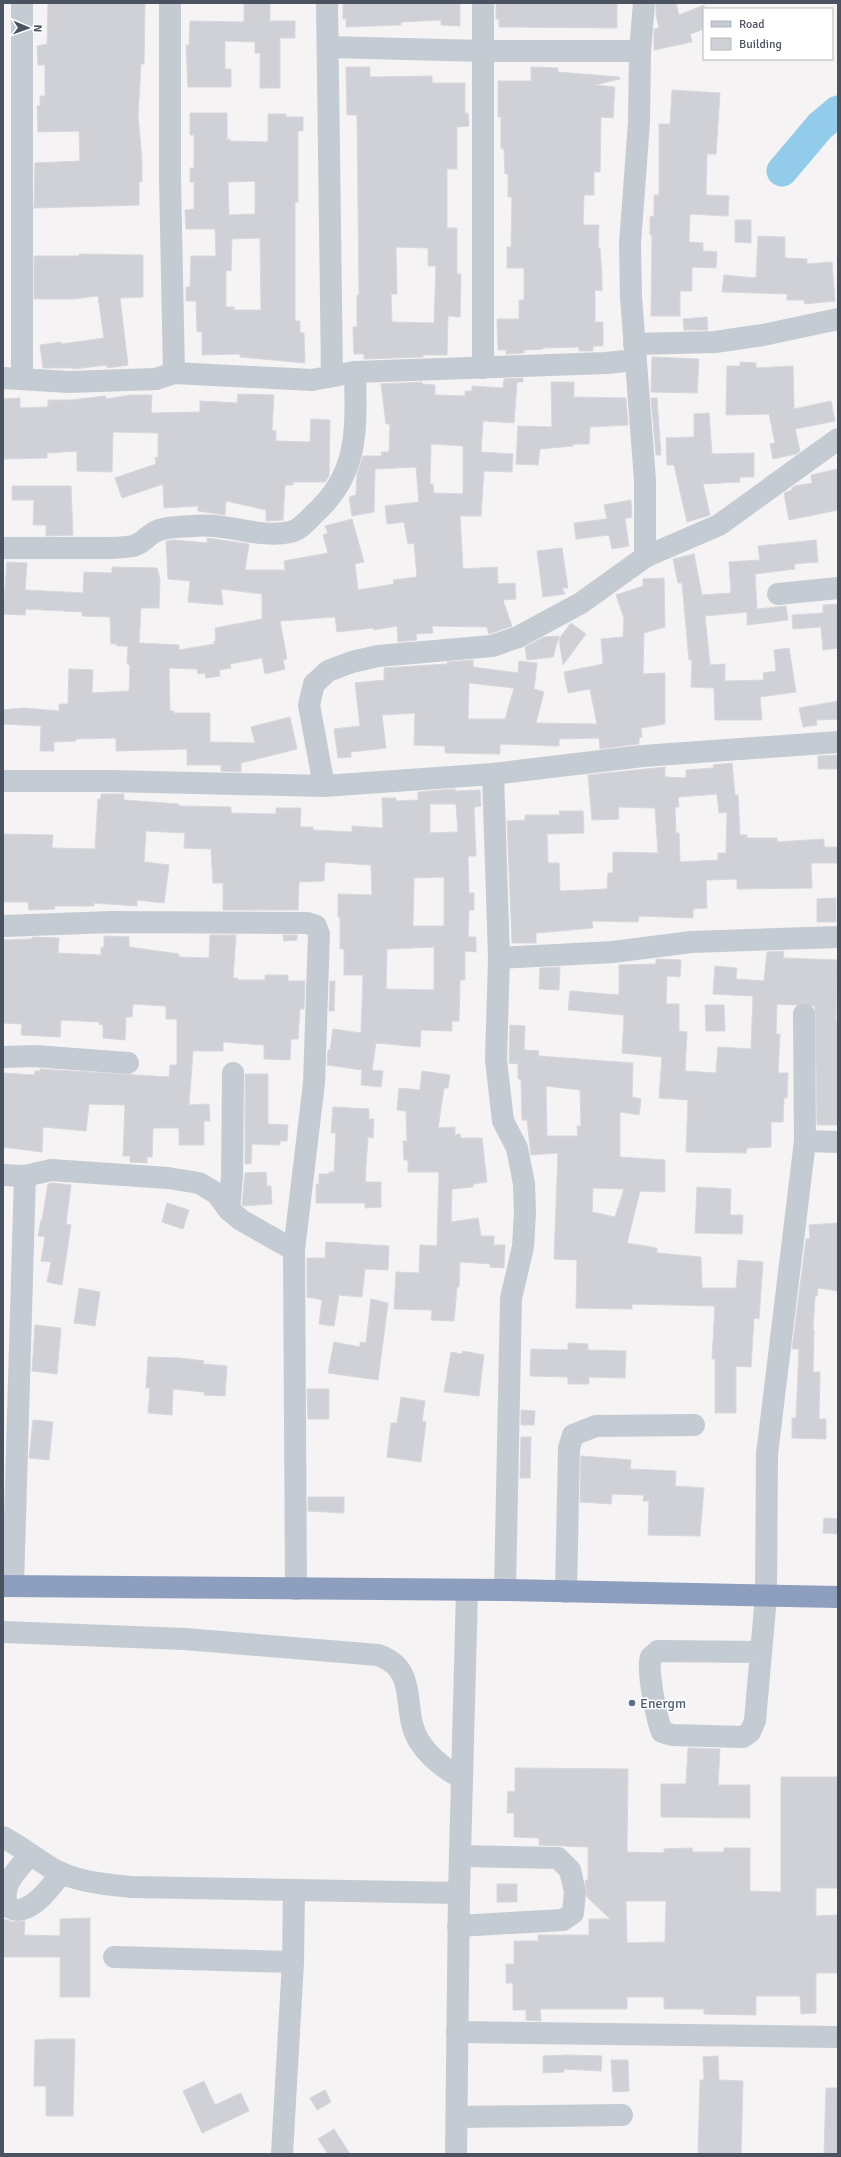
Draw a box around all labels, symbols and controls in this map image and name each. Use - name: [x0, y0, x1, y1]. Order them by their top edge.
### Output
- north arrow: [8, 8, 48, 48]
- legend: [703, 8, 833, 60]
- text: Road: [739, 17, 765, 32]
- text: N: [31, 24, 44, 32]
- text: Building: [739, 37, 782, 52]
- place label: Energm: [640, 1695, 686, 1712]
- marker: Energm: [627, 1698, 637, 1708]

